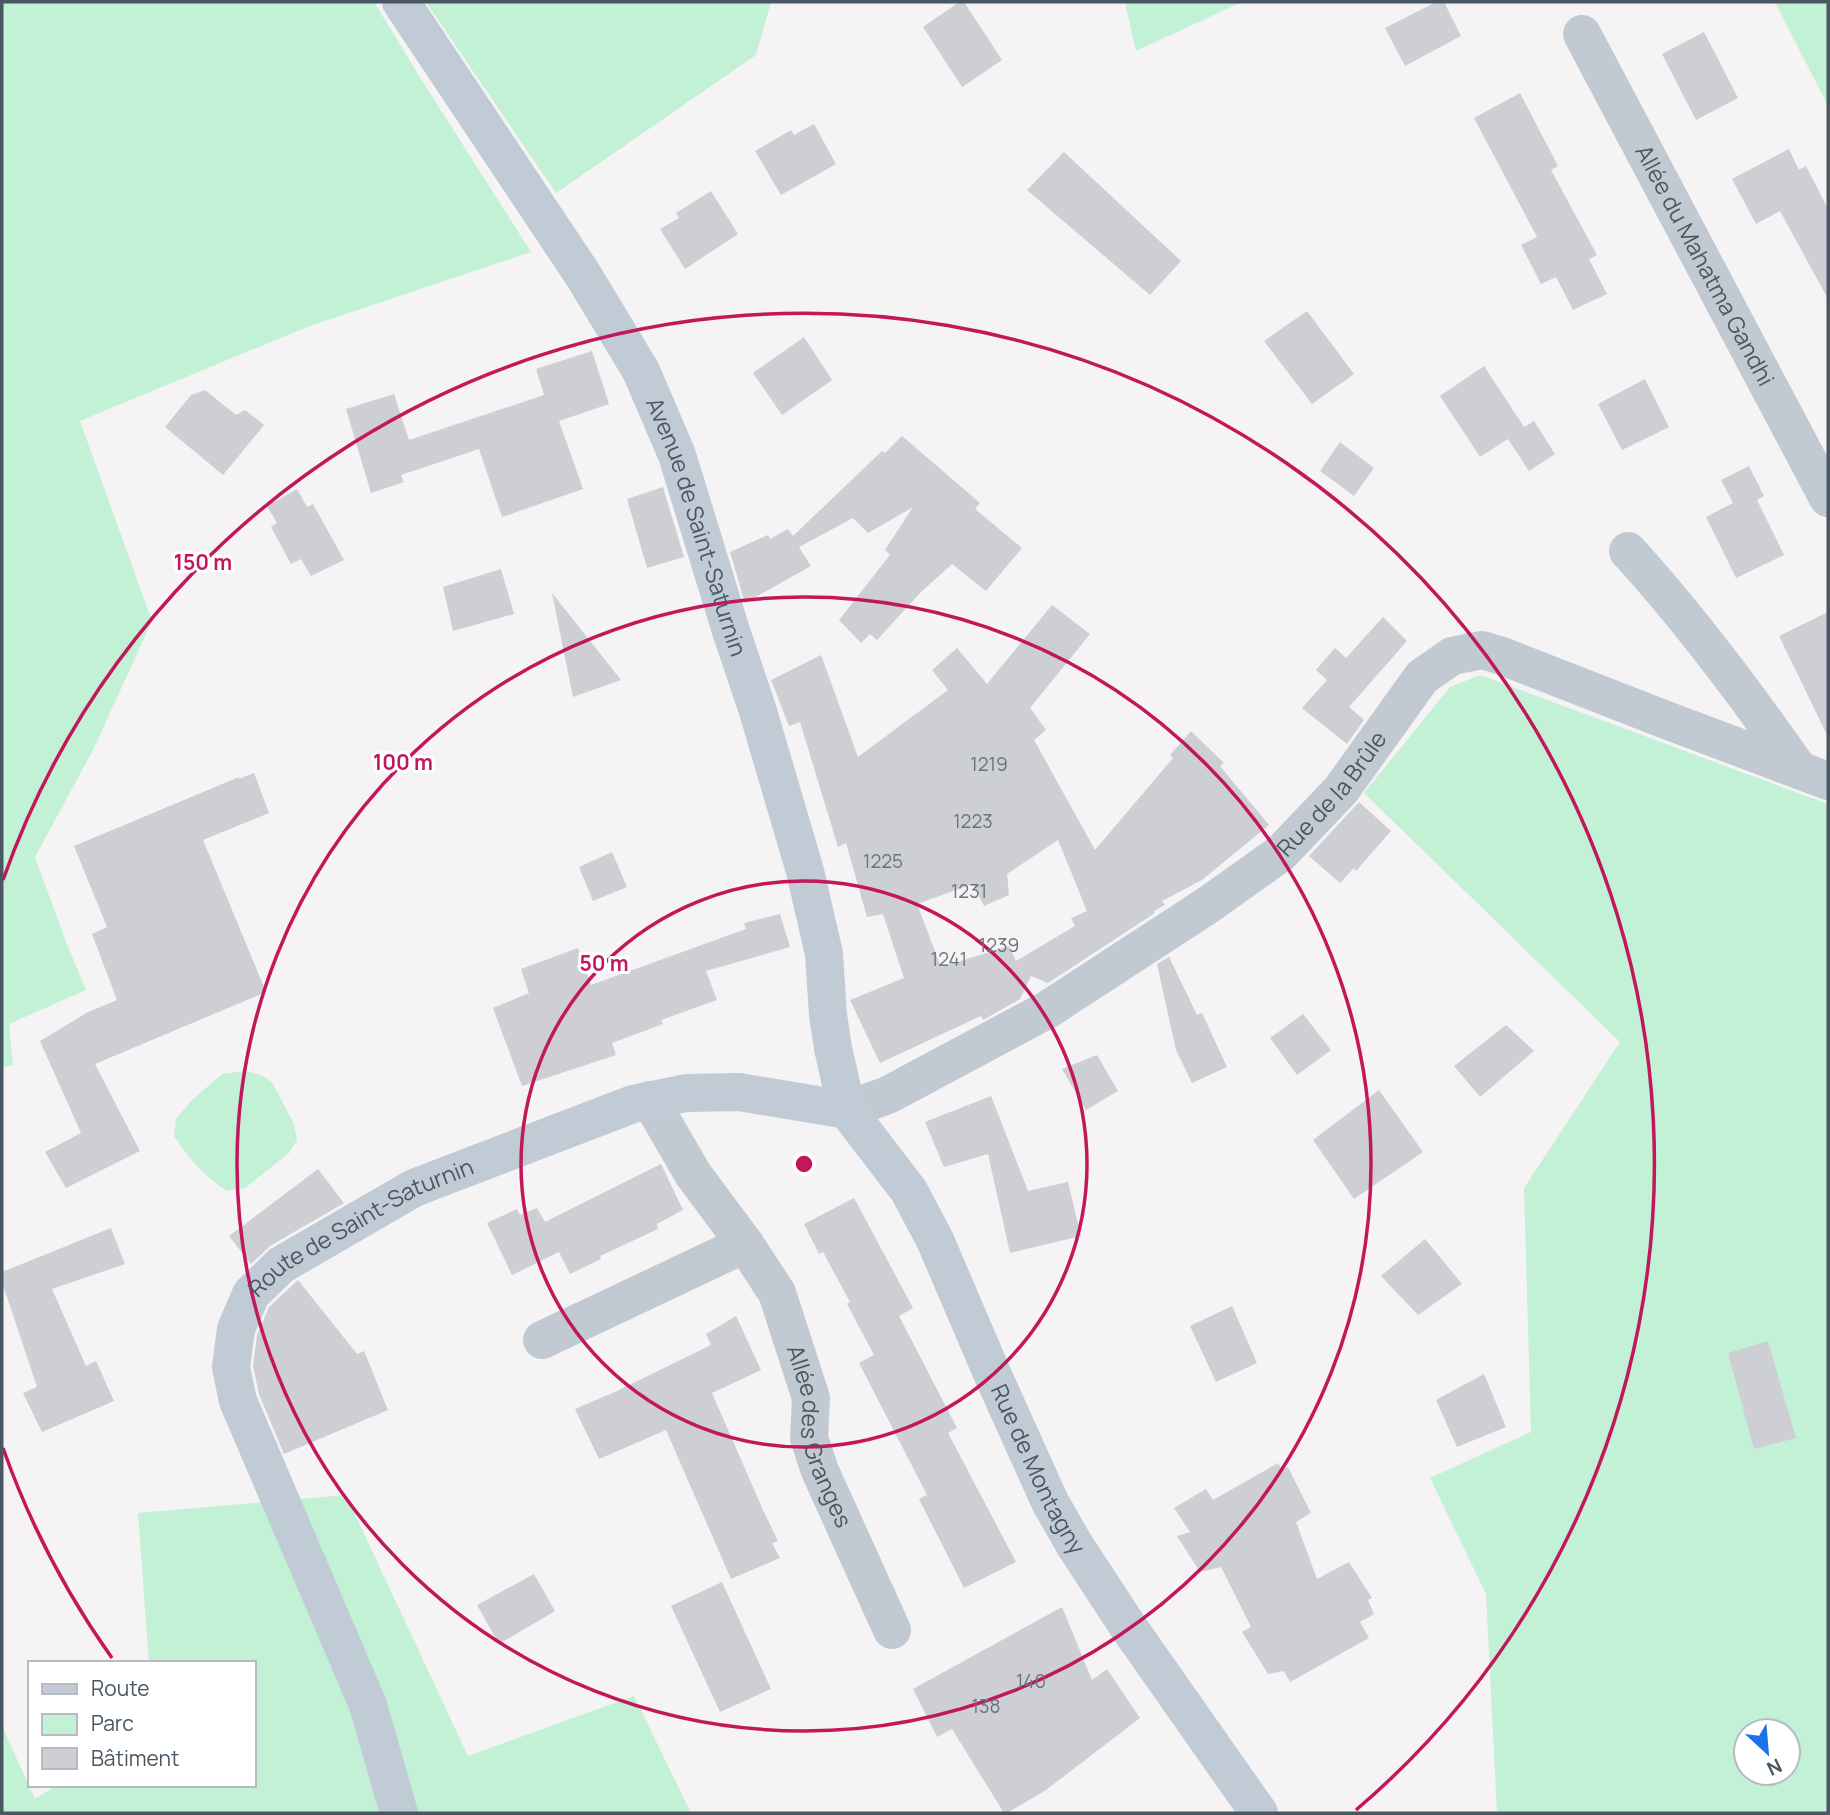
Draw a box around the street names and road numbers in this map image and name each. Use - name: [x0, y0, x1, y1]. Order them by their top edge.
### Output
- street label: Allée du Mahatma Gandhi: [1629, 139, 1783, 391]
- street label: Avenue de Saint-Saturnin: [639, 392, 755, 660]
- street label: Rue de la Brûle: [1269, 724, 1393, 863]
- street label: Route de Saint-Saturnin: [241, 1150, 478, 1304]
- street label: Allée des Granges: [780, 1341, 860, 1532]
- street label: Rue de Montagny: [984, 1379, 1093, 1560]

